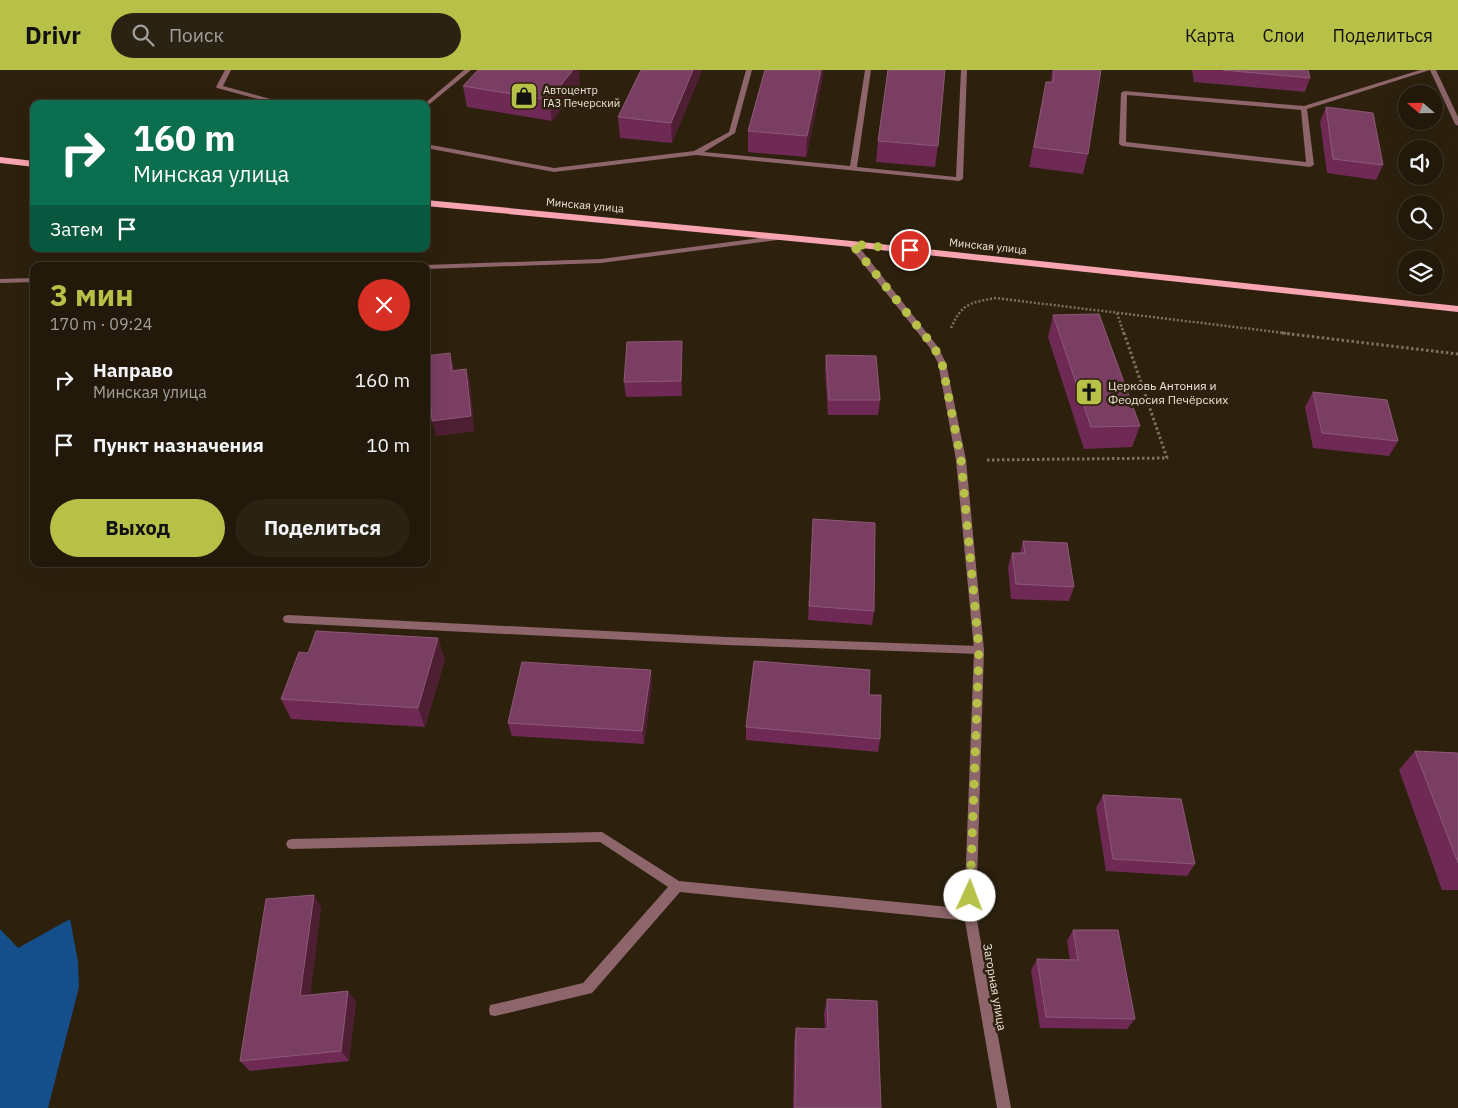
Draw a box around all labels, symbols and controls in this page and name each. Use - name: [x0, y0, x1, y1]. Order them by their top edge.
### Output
- search box: [111, 13, 461, 58]
- text: Drivr: [25, 19, 81, 51]
- icon: search: [129, 21, 157, 49]
- text: Поиск: [169, 23, 224, 47]
- text: Карта: [1185, 24, 1235, 47]
- text: Слои: [1263, 24, 1305, 47]
- text: Поделиться: [1333, 24, 1433, 47]
- shop icon: Автоцентр ГАЗ Печерский: [509, 81, 539, 111]
- place label: Автоцентр ГАЗ Печерский: [543, 83, 620, 110]
- north arrow: [1398, 85, 1442, 130]
- map controls: [1398, 85, 1443, 295]
- text: 160 m: [133, 115, 236, 161]
- icon: right: [50, 120, 115, 185]
- button: sound: [1398, 140, 1443, 185]
- text: Минская улица: [133, 159, 289, 188]
- street label: Минская улица: [545, 195, 625, 215]
- button: search: [1398, 195, 1443, 240]
- icon: arrive: [113, 215, 141, 243]
- text: Затем: [50, 217, 103, 241]
- pin: [889, 229, 931, 271]
- street label: Минская улица: [948, 235, 1028, 257]
- icon: arrive: [896, 236, 924, 264]
- button: layers: [1398, 250, 1443, 295]
- text: 3 мин: [50, 275, 134, 314]
- button: close: [358, 279, 410, 331]
- text: 170 m · 09:24: [50, 314, 152, 334]
- text: Направо: [93, 358, 173, 382]
- icon: right: [50, 366, 78, 394]
- text: 160 m: [355, 368, 410, 392]
- church icon: Церковь Антония и Феодосия Печёрских: [1074, 377, 1104, 407]
- place label: Церковь Антония и Феодосия Печёрских: [1108, 378, 1228, 407]
- text: Минская улица: [93, 382, 207, 402]
- icon: arrive: [50, 431, 78, 459]
- text: Пункт назначения: [93, 433, 264, 457]
- text: 10 m: [366, 433, 410, 457]
- button: Выход: [50, 499, 225, 557]
- button: Поделиться: [235, 499, 410, 557]
- position arrow: [943, 869, 995, 921]
- street label: Загорная улица: [980, 942, 1010, 1032]

